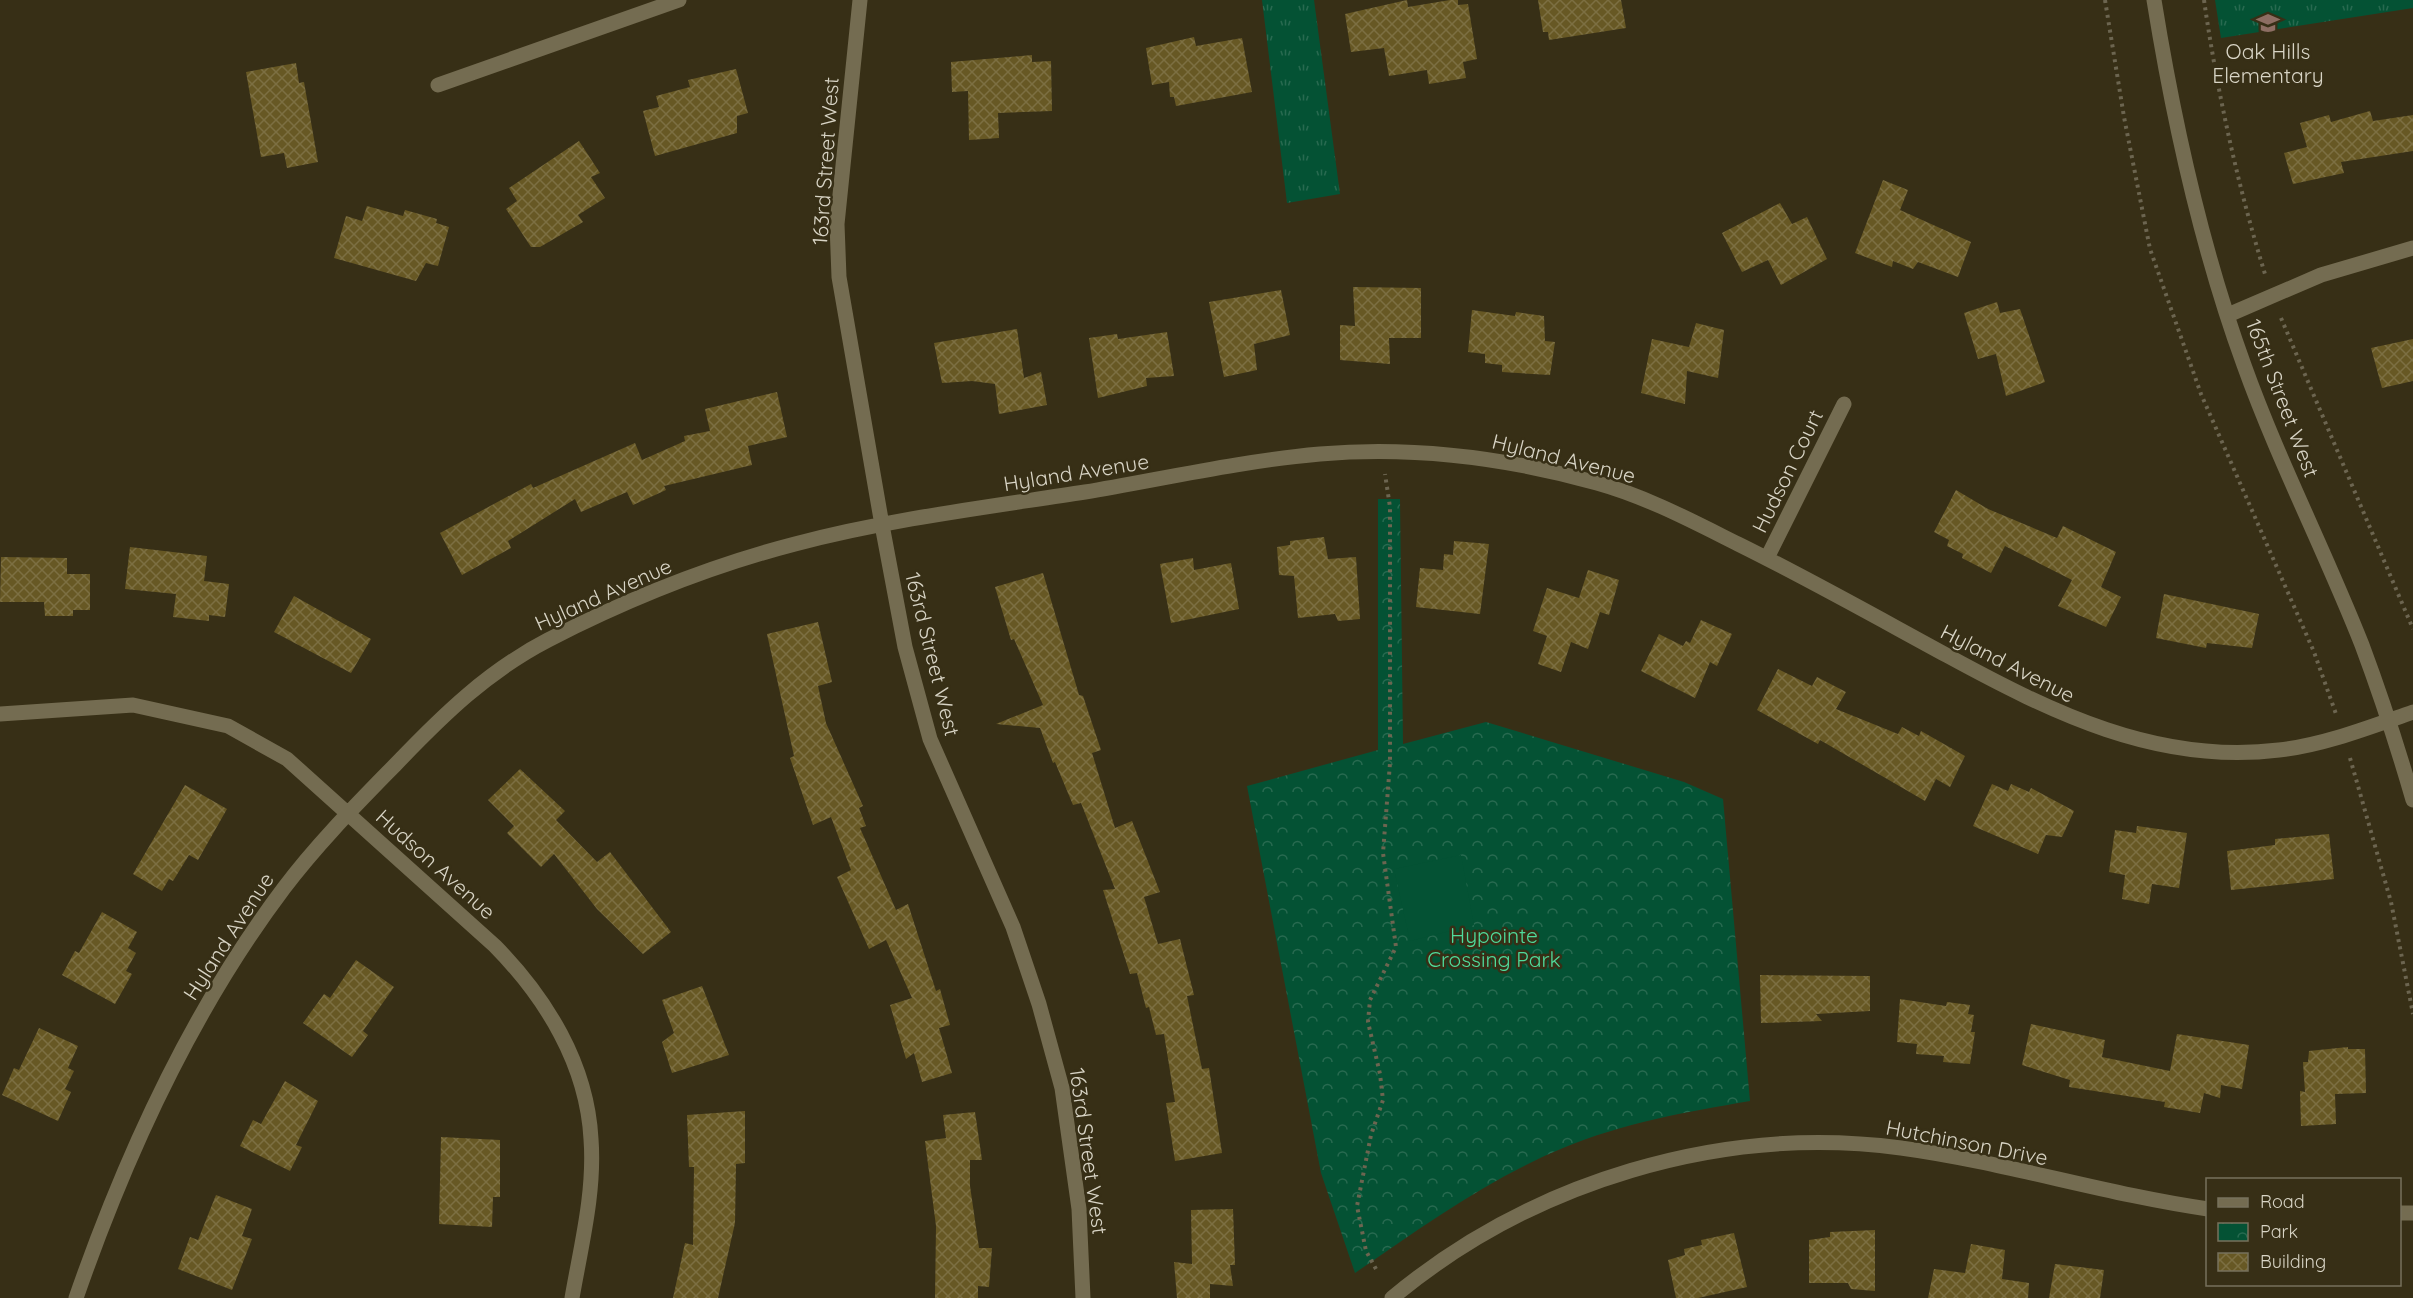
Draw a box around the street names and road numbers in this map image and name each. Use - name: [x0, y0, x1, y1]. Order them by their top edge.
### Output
- street label: 163rd Street West: [806, 76, 844, 246]
- street label: 165th Street West: [2241, 315, 2325, 481]
- street label: Hudson Court: [1746, 405, 1828, 537]
- street label: Hyland Avenue: [1490, 428, 1638, 488]
- street label: Hyland Avenue: [1001, 448, 1151, 496]
- street label: Hyland Avenue: [531, 552, 675, 636]
- street label: 163rd Street West: [900, 569, 966, 739]
- street label: Hyland Avenue: [1937, 618, 2079, 708]
- street label: Hudson Avenue: [371, 803, 501, 925]
- street label: Hyland Avenue: [177, 867, 279, 1005]
- street label: 163rd Street West: [1064, 1066, 1114, 1236]
- street label: Hutchinson Drive: [1884, 1114, 2050, 1170]

